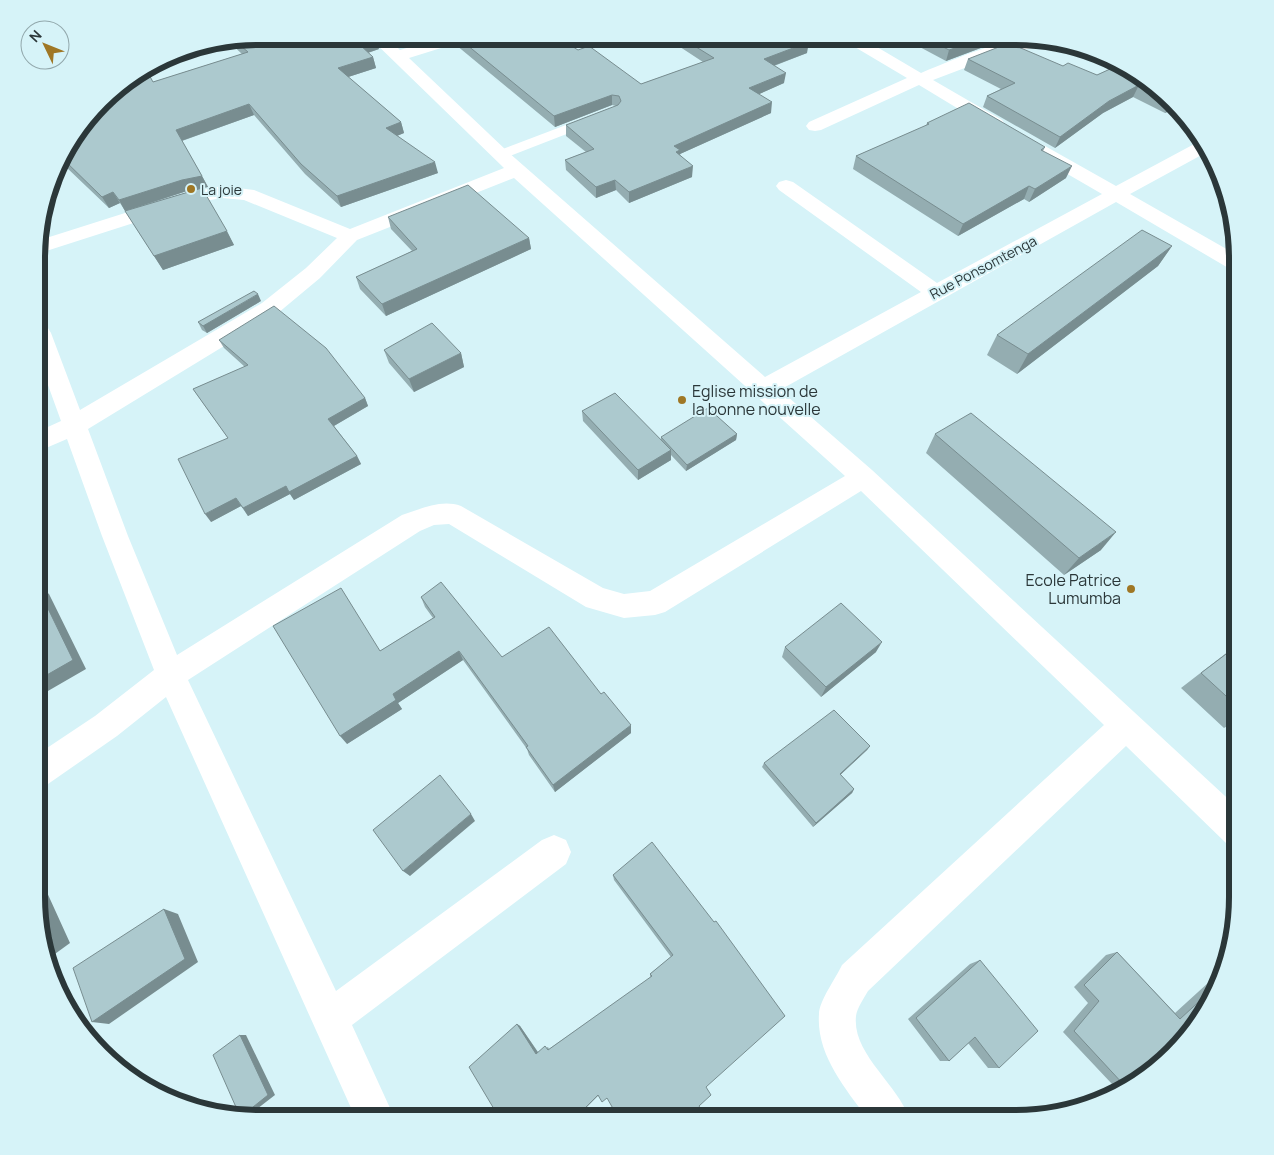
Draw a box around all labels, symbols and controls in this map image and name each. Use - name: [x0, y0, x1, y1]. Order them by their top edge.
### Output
- north arrow: [20, 20, 70, 70]
- text: N: [25, 26, 46, 46]
- place label: La joie: [201, 180, 242, 199]
- marker: La joie: [185, 183, 197, 195]
- street label: Rue Ponsomtenga: [926, 231, 1040, 303]
- place label: Eglise mission de la bonne nouvelle: [692, 380, 821, 420]
- marker: Eglise mission de la bonne nouvelle: [676, 394, 688, 406]
- place label: Ecole Patrice Lumumba: [1025, 569, 1121, 609]
- marker: Ecole Patrice Lumumba: [1125, 583, 1137, 595]

